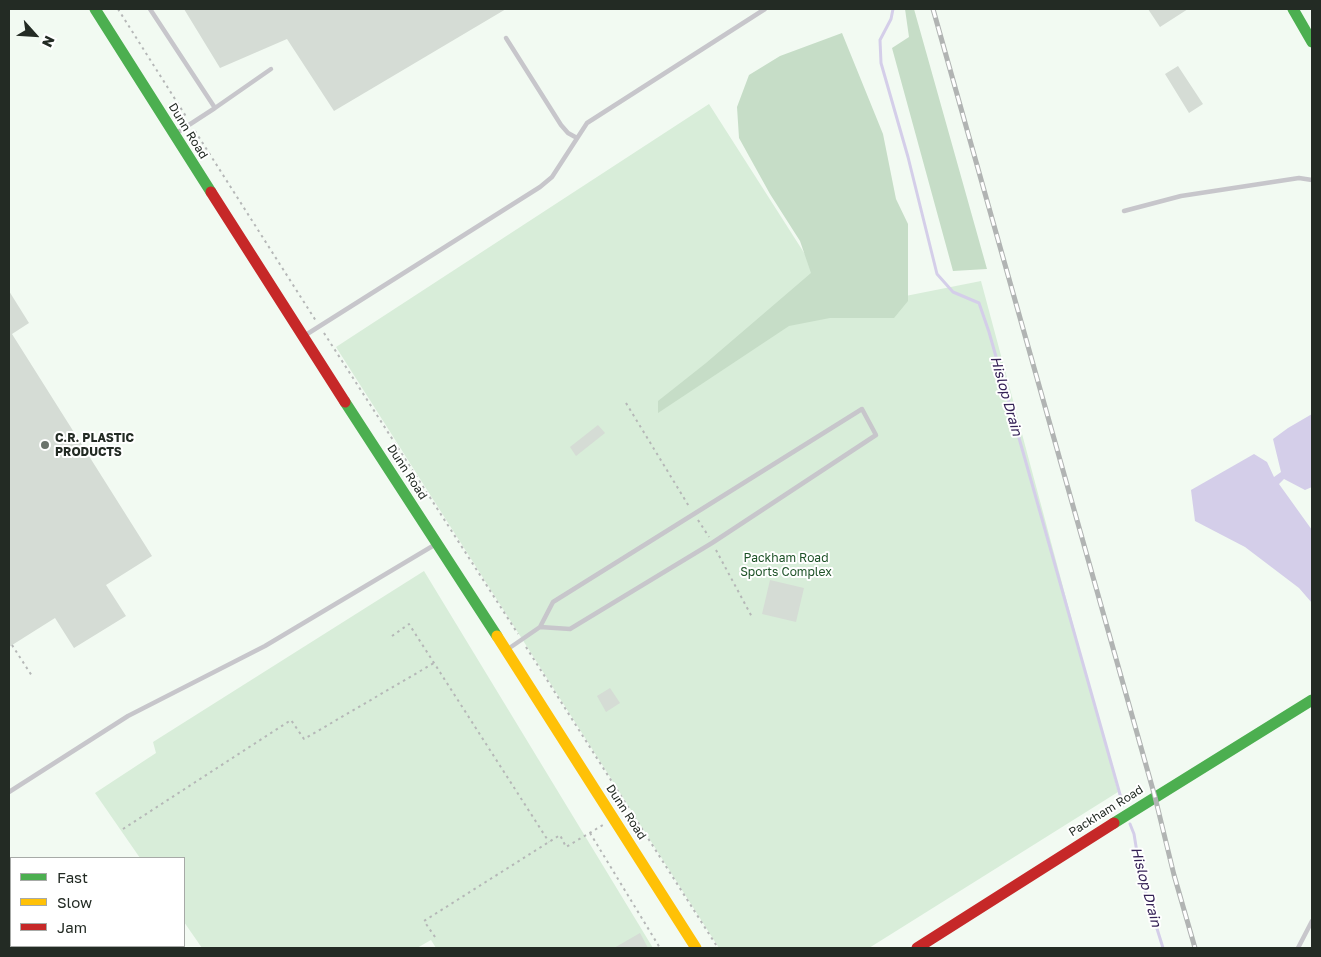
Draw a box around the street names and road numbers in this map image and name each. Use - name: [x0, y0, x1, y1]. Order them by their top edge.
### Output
- street label: Dunn Road: [165, 101, 211, 161]
- street label: Dunn Road: [384, 442, 430, 502]
- street label: Dunn Road: [603, 782, 649, 842]
- street label: Packham Road: [1066, 782, 1146, 840]

